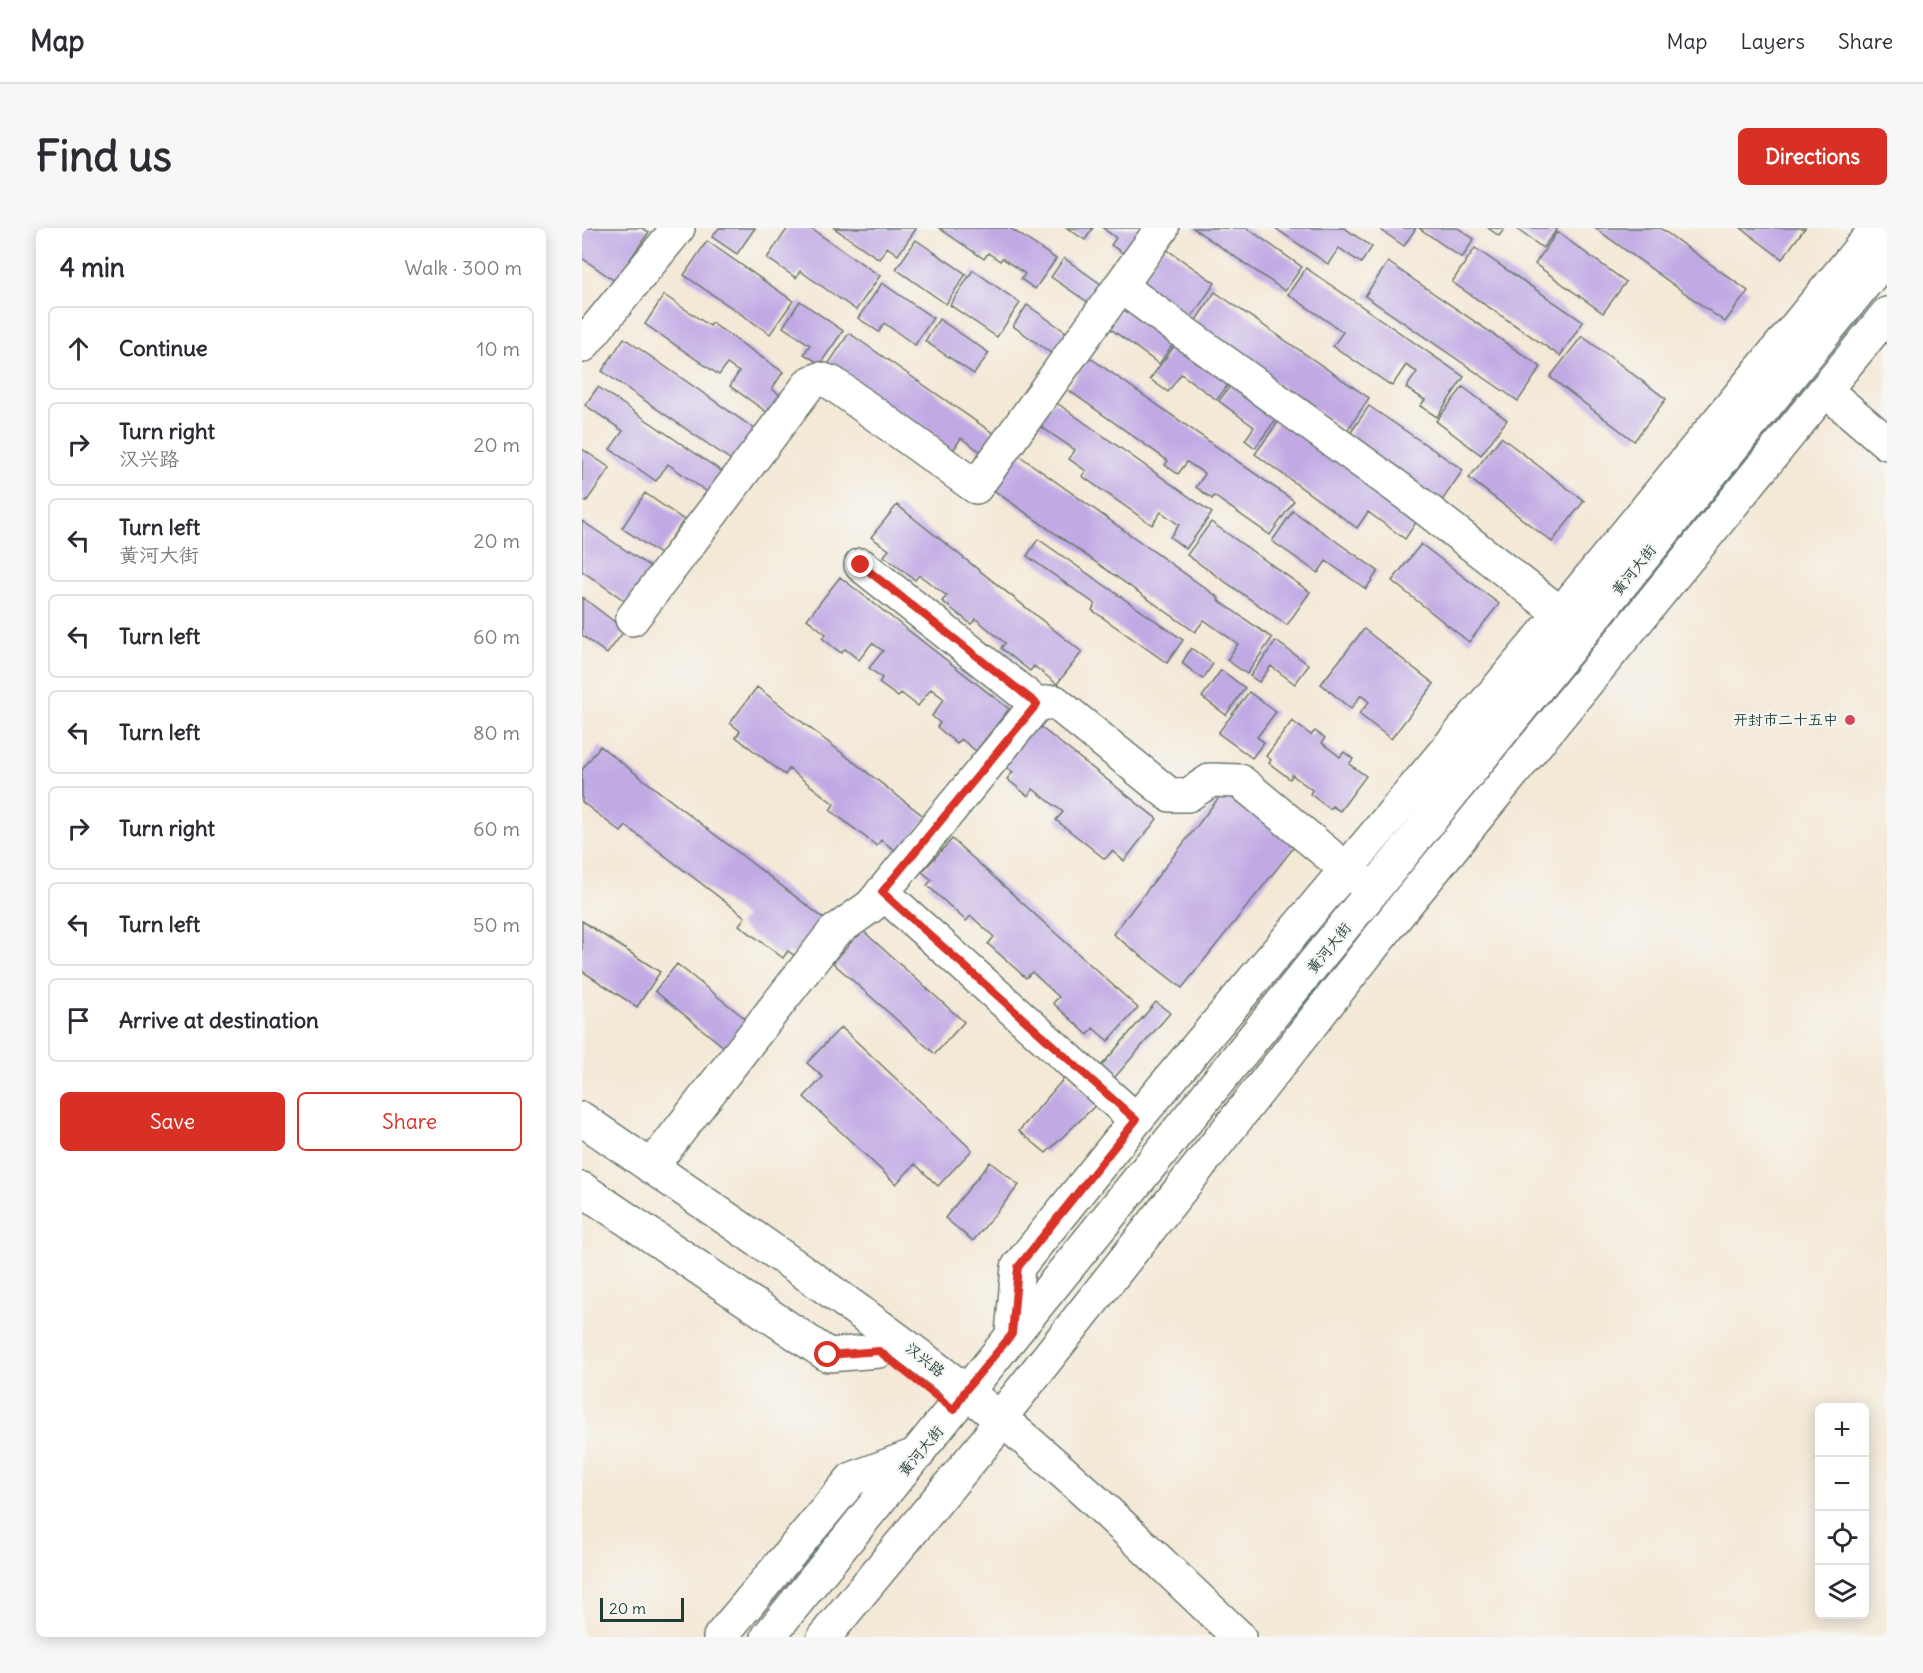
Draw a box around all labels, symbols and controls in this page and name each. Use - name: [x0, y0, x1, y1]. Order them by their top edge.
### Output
- text: Map: [30, 23, 84, 59]
- text: Map: [1667, 28, 1707, 55]
- text: Layers: [1740, 28, 1805, 55]
- text: Share: [1838, 28, 1893, 55]
- button: Directions: [1738, 128, 1887, 185]
- text: Find us: [36, 130, 172, 182]
- text: 4 min: [60, 251, 125, 284]
- text: Walk · 300 m: [404, 255, 522, 280]
- icon: ahead: [62, 332, 95, 365]
- text: Continue: [119, 334, 208, 362]
- text: 10 m: [477, 336, 520, 361]
- text: Turn right: [119, 417, 215, 445]
- icon: right: [62, 428, 95, 461]
- text: 20 m: [474, 432, 520, 457]
- text: 汉兴路: [119, 446, 179, 471]
- text: Turn left: [119, 513, 200, 541]
- icon: left: [62, 524, 95, 557]
- text: 20 m: [474, 528, 520, 553]
- street label: 黄河大街: [1607, 540, 1660, 599]
- text: 黄河大街: [119, 542, 199, 567]
- route end: [847, 551, 873, 577]
- icon: left: [62, 620, 95, 653]
- text: Turn left: [119, 622, 200, 650]
- text: 60 m: [473, 624, 520, 649]
- place label: 开封市二十五中: [1733, 710, 1838, 729]
- marker: 开封市二十五中: [1843, 713, 1857, 727]
- icon: left: [62, 716, 95, 749]
- text: Turn left: [119, 718, 200, 746]
- text: 80 m: [473, 720, 520, 745]
- icon: right: [62, 812, 95, 845]
- text: Turn right: [119, 814, 215, 842]
- text: 60 m: [473, 816, 520, 841]
- icon: left: [62, 908, 95, 941]
- text: Turn left: [119, 910, 200, 938]
- text: 50 m: [473, 912, 520, 937]
- street label: 黄河大街: [1302, 918, 1355, 977]
- icon: arrive: [62, 1004, 95, 1037]
- text: Arrive at destination: [119, 1006, 319, 1034]
- button: Save: [60, 1092, 285, 1151]
- button: Share: [297, 1092, 522, 1151]
- street label: 汉兴路: [902, 1338, 949, 1381]
- route start: [814, 1341, 840, 1367]
- map controls: [1815, 1403, 1869, 1619]
- button: +: [1815, 1403, 1869, 1457]
- street label: 黄河大街: [894, 1422, 947, 1480]
- button: −: [1815, 1457, 1869, 1511]
- button: locate: [1815, 1511, 1869, 1565]
- button: layers: [1815, 1565, 1869, 1619]
- scale bar: [600, 1595, 684, 1622]
- text: 20 m: [609, 1598, 646, 1618]

